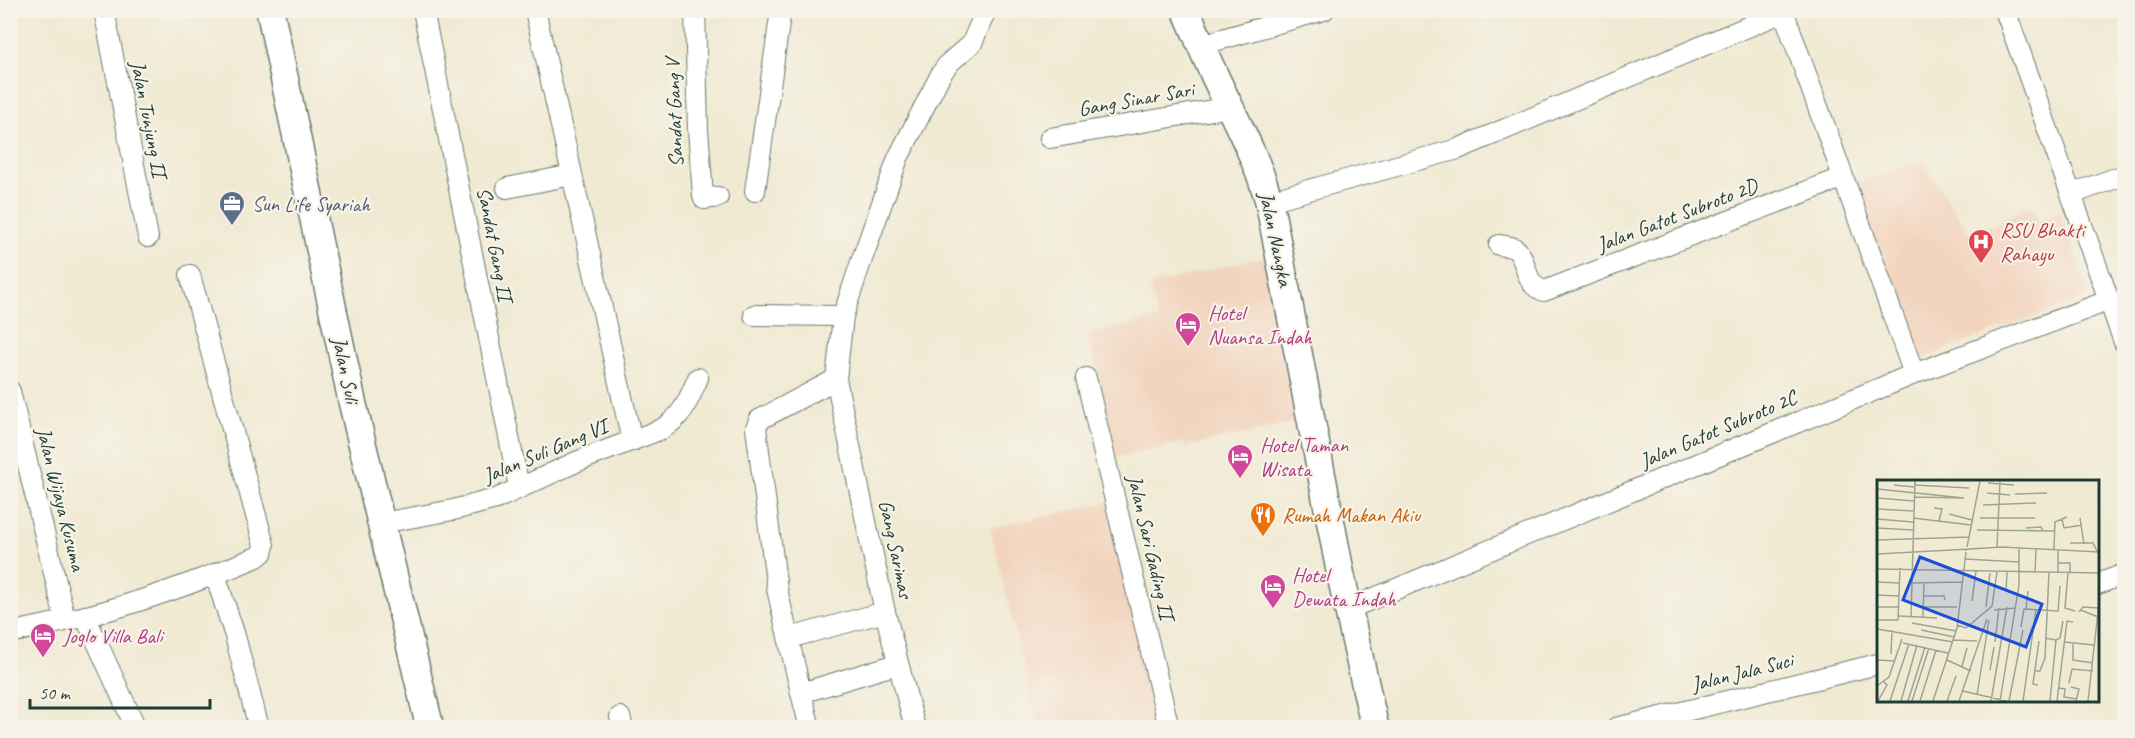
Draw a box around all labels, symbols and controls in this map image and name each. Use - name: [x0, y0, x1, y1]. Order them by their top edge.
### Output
- street label: Sandat Gang V: [659, 54, 689, 168]
- street label: Jalan Tunjung II: [125, 58, 174, 184]
- street label: Gang Sinar Sari: [1076, 76, 1199, 122]
- street label: Jalan Gatot Subroto 2D: [1592, 172, 1763, 258]
- street label: Sandat Gang II: [471, 185, 520, 308]
- street label: Jalan Nangka: [1253, 188, 1299, 291]
- office icon: Sun Life Syariah: [217, 189, 247, 227]
- place label: Sun Life Syariah: [252, 191, 371, 217]
- place label: RSU Bhakti Rahayu: [2000, 217, 2087, 267]
- hospital icon: RSU Bhakti Rahayu: [1966, 227, 1996, 265]
- place label: Hotel Nuansa Indah: [1208, 300, 1313, 350]
- hotel icon: Hotel Nuansa Indah: [1173, 310, 1203, 348]
- street label: Jalan Suli: [326, 333, 366, 409]
- street label: Jalan Gatot Subroto 2C: [1635, 384, 1802, 474]
- street label: Jalan Suli Gang VI: [478, 411, 615, 489]
- street label: Jalan Wijaya Kusuma: [30, 424, 92, 575]
- place label: Hotel Taman Wisata: [1260, 432, 1349, 482]
- hotel icon: Hotel Taman Wisata: [1225, 442, 1255, 480]
- street label: Jalan Sari Gading II: [1122, 471, 1181, 626]
- inset map: [1877, 480, 2099, 702]
- street label: Gang Sarimas: [873, 498, 919, 602]
- restaurant icon: Rumah Makan Akiu: [1248, 500, 1278, 538]
- place label: Rumah Makan Akiu: [1282, 502, 1421, 528]
- place label: Hotel Dewata Indah: [1292, 562, 1397, 612]
- hotel icon: Hotel Dewata Indah: [1258, 572, 1288, 610]
- hotel icon: Joglo Villa Bali: [28, 621, 58, 659]
- place label: Joglo Villa Bali: [62, 623, 165, 649]
- street label: Jalan Jala Suci: [1688, 646, 1798, 697]
- scale bar: [30, 672, 210, 710]
- text: 50 m: [39, 682, 72, 704]

